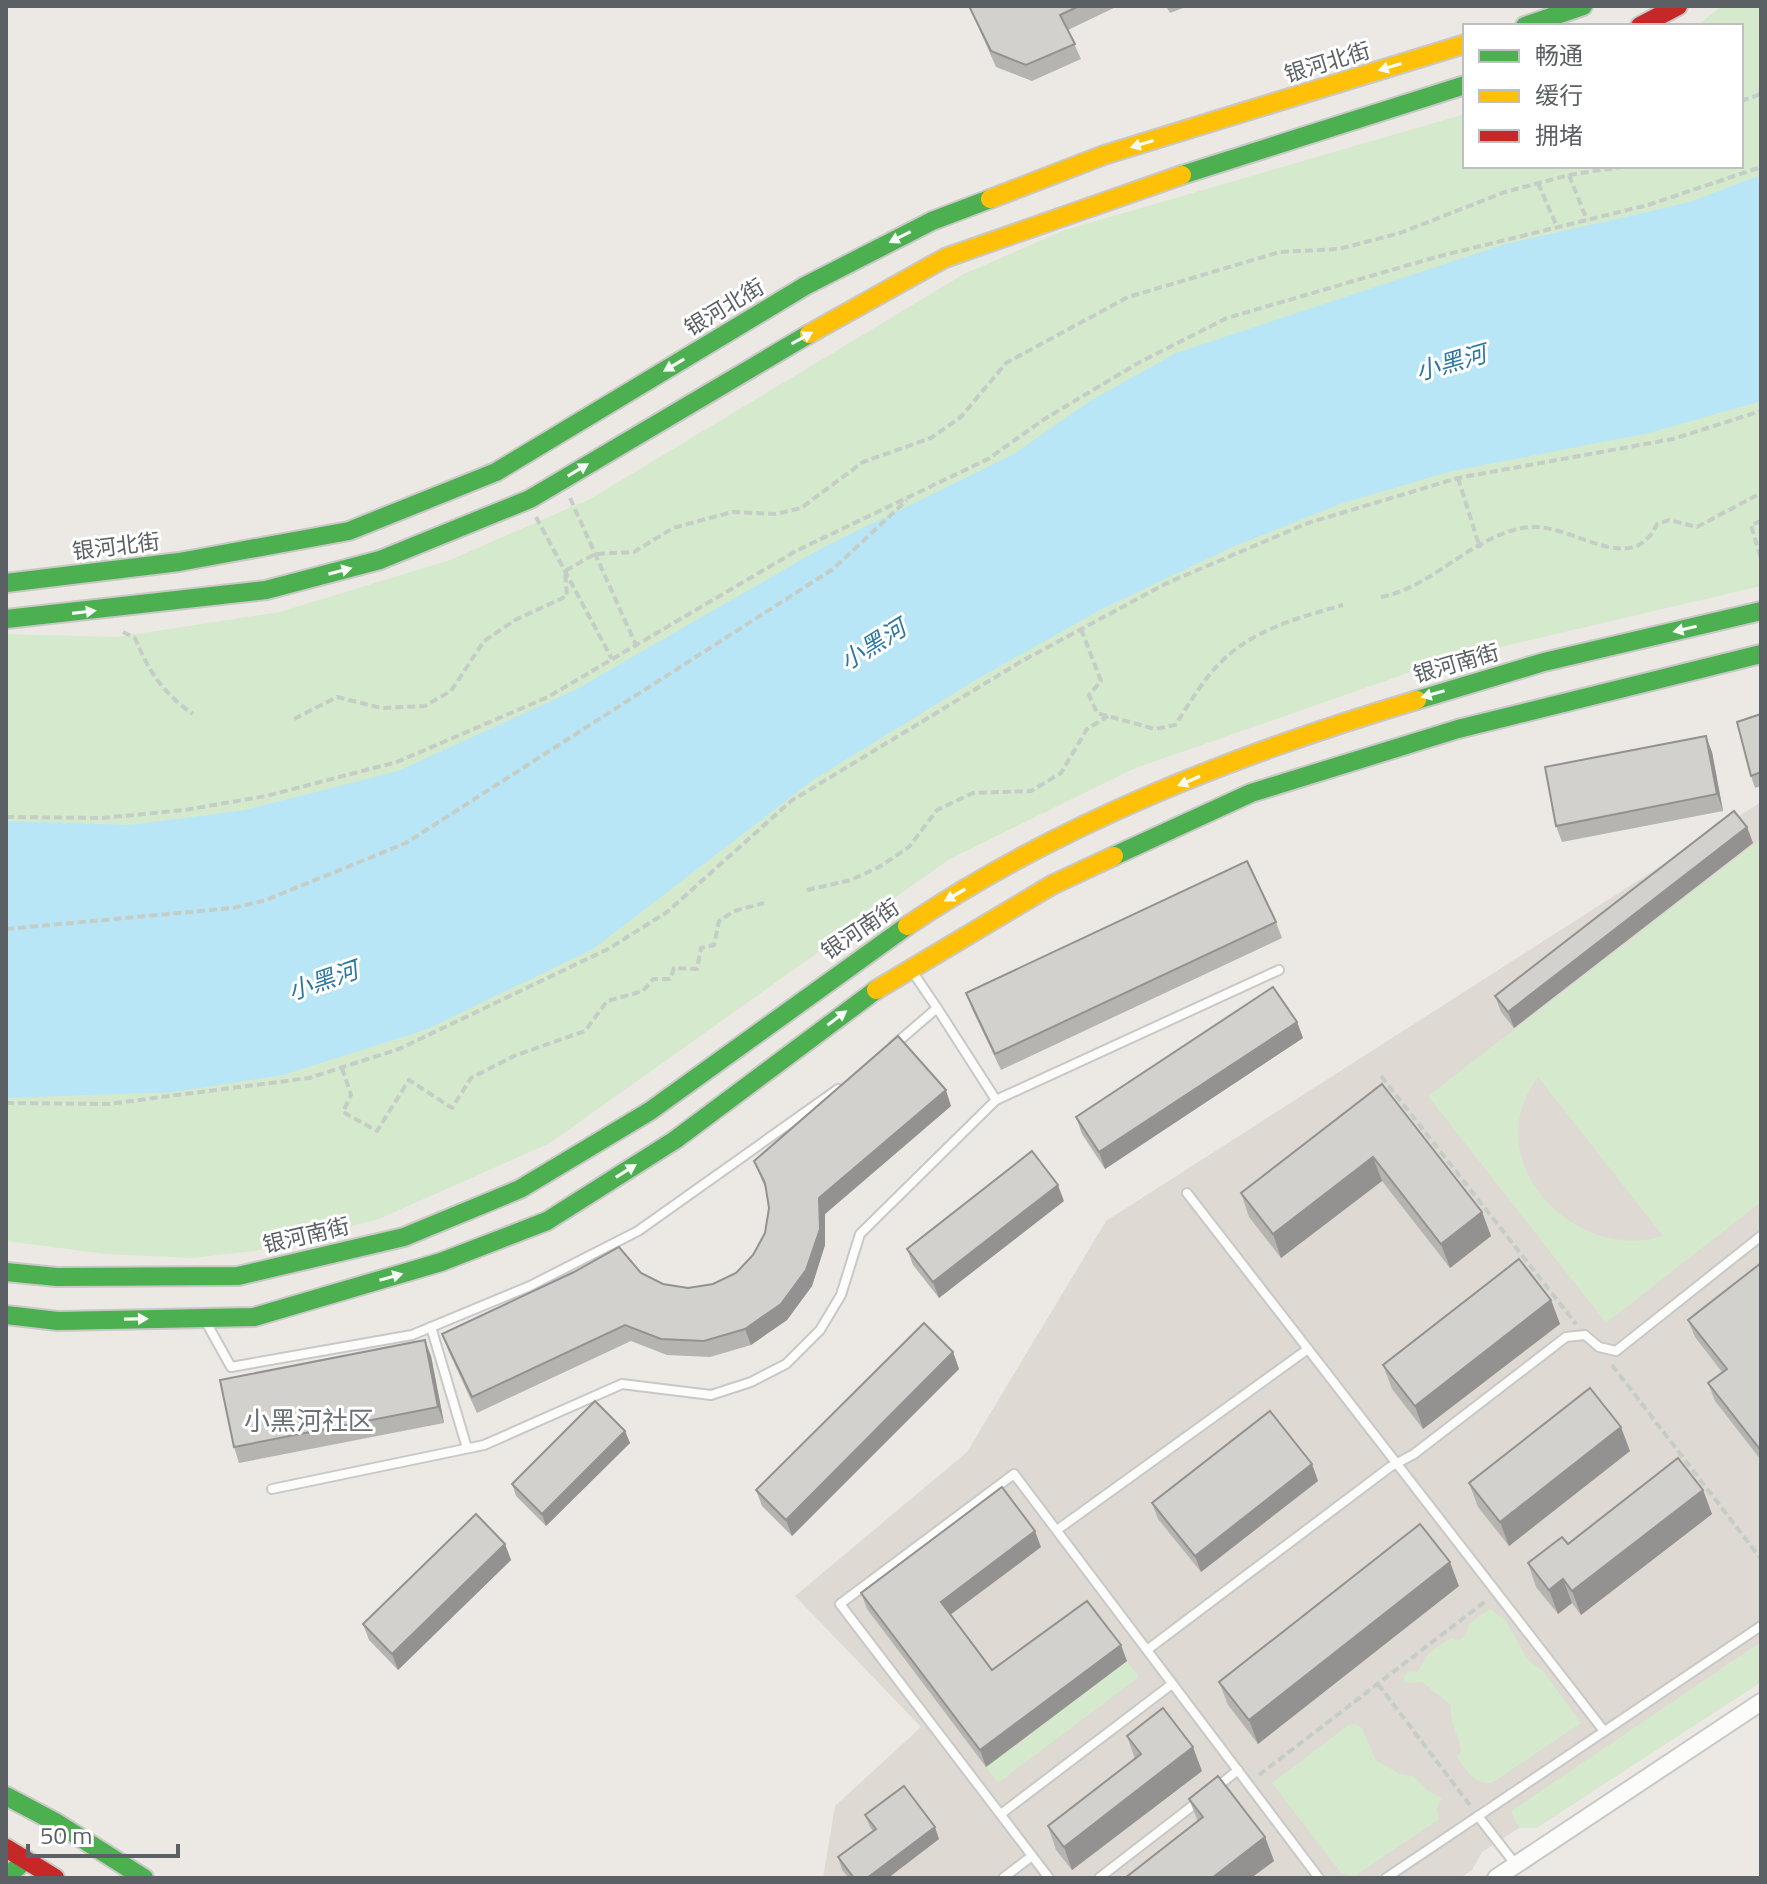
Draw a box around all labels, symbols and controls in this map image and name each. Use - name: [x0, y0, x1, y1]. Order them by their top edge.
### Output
- legend: [1463, 24, 1743, 168]
- street label: 银河北街: [1280, 33, 1374, 91]
- text: 畅通: [1535, 37, 1583, 73]
- one-way arrow: [1378, 61, 1402, 74]
- text: 缓行: [1535, 77, 1583, 113]
- text: 拥堵: [1535, 117, 1583, 153]
- one-way arrow: [1130, 138, 1154, 151]
- one-way arrow: [888, 231, 911, 244]
- street label: 银河北街: [678, 270, 770, 344]
- one-way arrow: [791, 331, 813, 345]
- water label: 小黑河: [1411, 334, 1494, 389]
- one-way arrow: [663, 358, 685, 372]
- one-way arrow: [567, 463, 589, 477]
- street label: 银河北街: [70, 524, 162, 568]
- one-way arrow: [327, 564, 352, 576]
- one-way arrow: [71, 606, 96, 619]
- water label: 小黑河: [832, 608, 916, 678]
- one-way arrow: [1672, 623, 1697, 636]
- street label: 银河南街: [1409, 635, 1503, 691]
- one-way arrow: [1421, 688, 1445, 701]
- one-way arrow: [1177, 774, 1201, 787]
- one-way arrow: [944, 888, 966, 902]
- street label: 银河南街: [814, 890, 906, 968]
- water label: 小黑河: [283, 950, 366, 1009]
- one-way arrow: [827, 1011, 847, 1027]
- one-way arrow: [615, 1164, 637, 1178]
- street label: 银河南街: [259, 1209, 353, 1261]
- one-way arrow: [379, 1270, 403, 1283]
- one-way arrow: [124, 1313, 149, 1325]
- district label: 小黑河社区: [244, 1401, 374, 1440]
- scale bar: [28, 1808, 178, 1858]
- text: 50 m: [40, 1817, 92, 1853]

